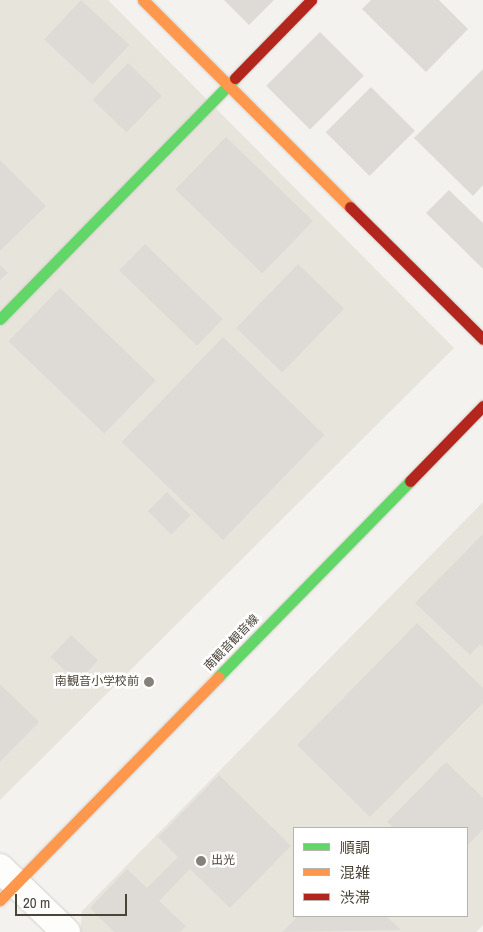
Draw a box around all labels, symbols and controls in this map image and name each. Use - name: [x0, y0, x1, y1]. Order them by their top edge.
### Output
- street label: 南観音観音線: [202, 612, 262, 674]
- place label: 南観音小学校前: [55, 675, 139, 689]
- marker: 南観音小学校前: [143, 676, 155, 688]
- legend: [293, 827, 468, 917]
- text: 順調: [340, 837, 370, 858]
- place label: 出光: [211, 854, 235, 868]
- marker: 出光: [195, 855, 207, 867]
- text: 混雑: [340, 862, 370, 883]
- scale bar: [18, 884, 130, 916]
- text: 渋滞: [340, 887, 370, 908]
- text: 20 m: [23, 892, 50, 913]

